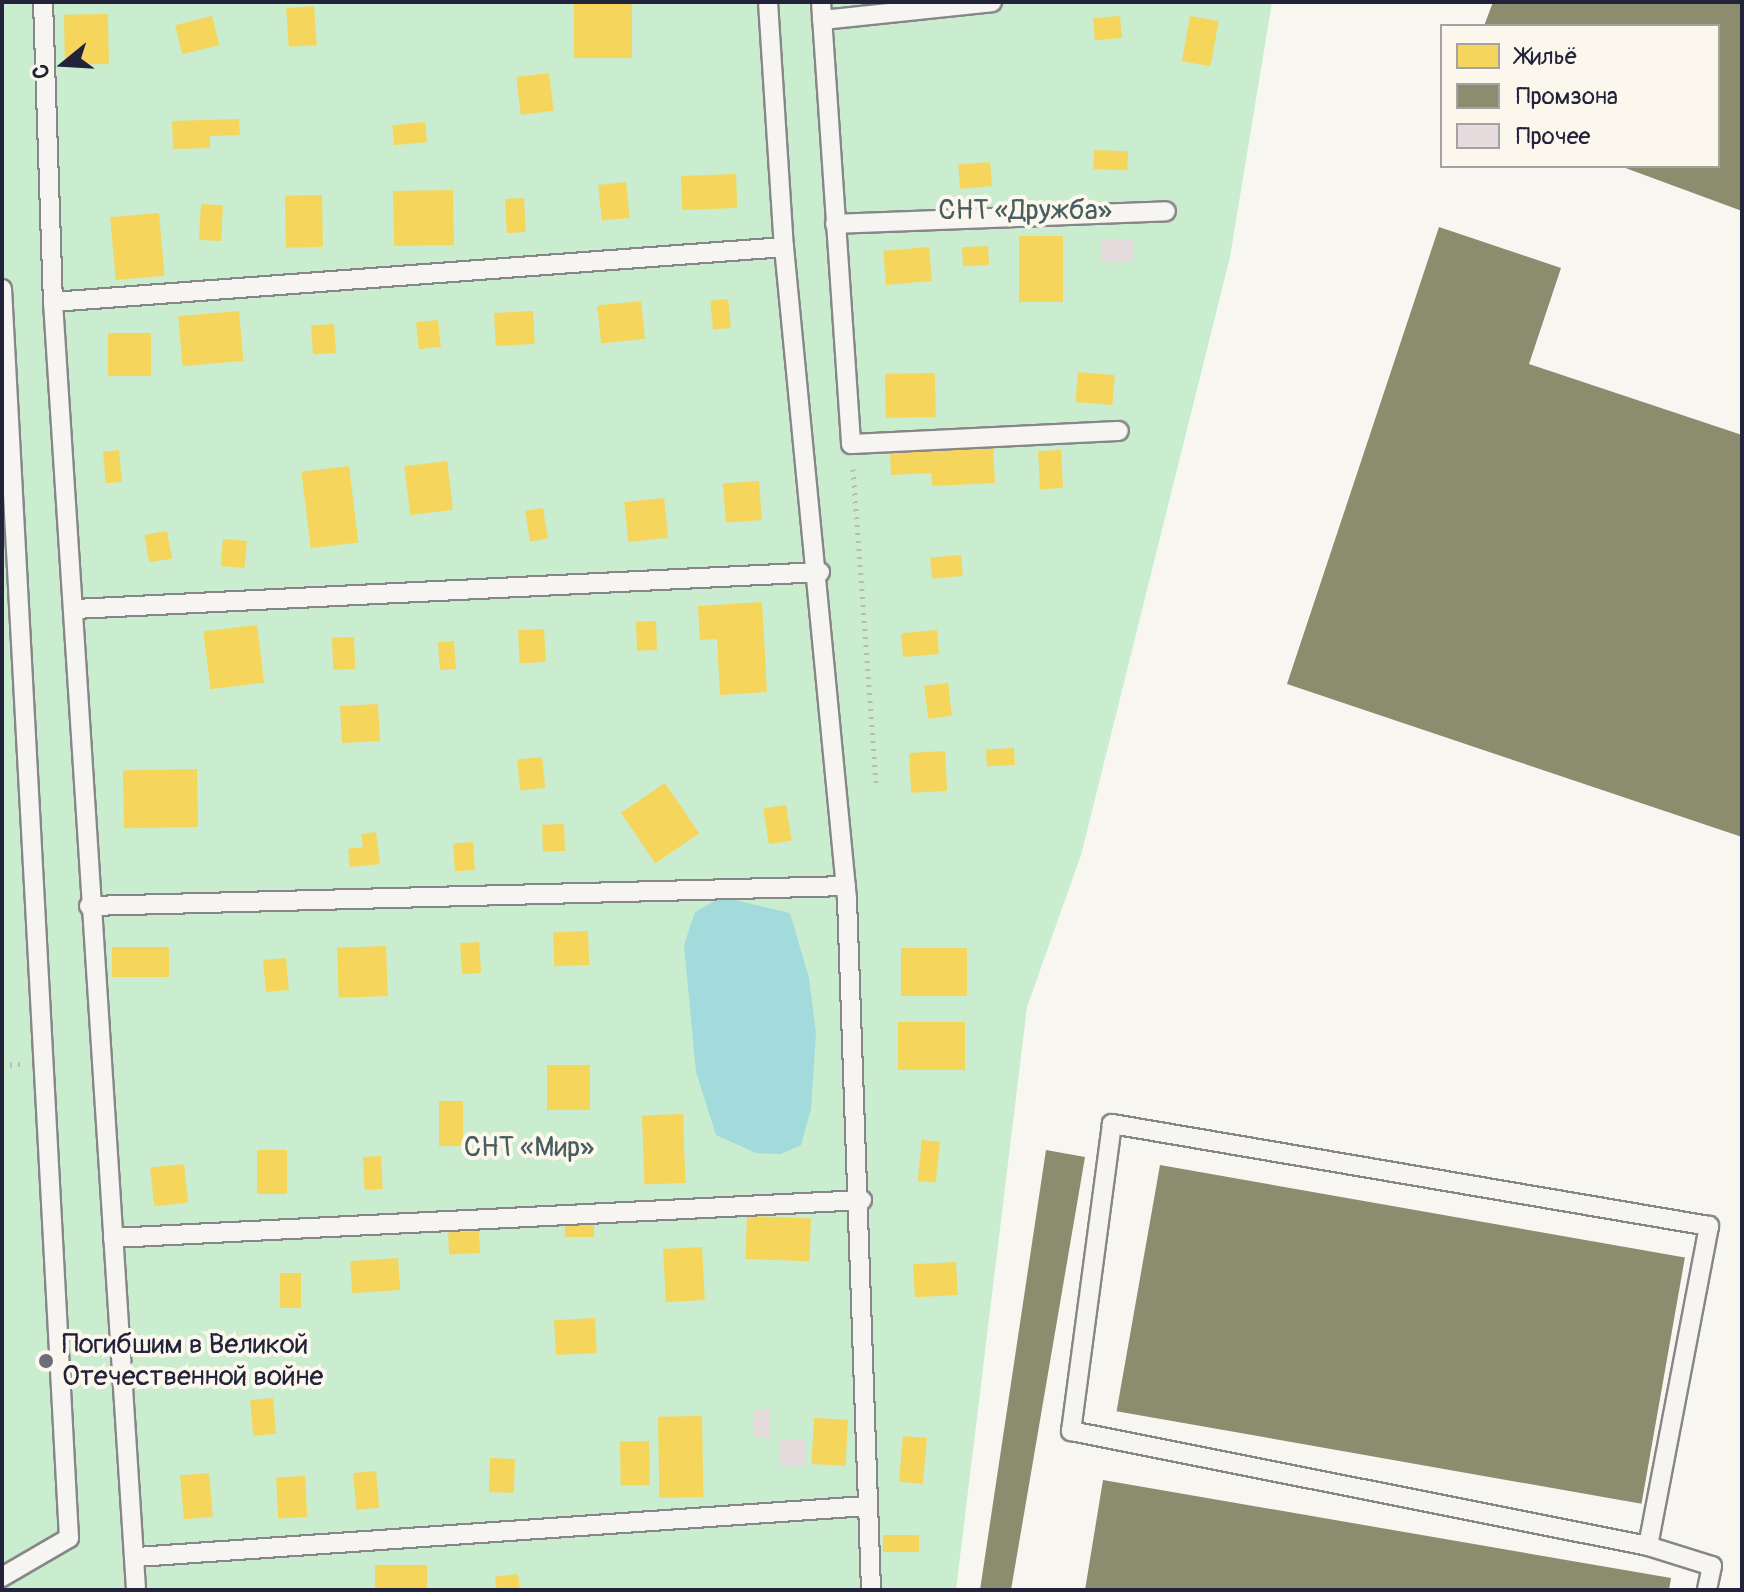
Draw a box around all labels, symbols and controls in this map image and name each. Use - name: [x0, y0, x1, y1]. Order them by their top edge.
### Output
- north arrow: [24, 24, 104, 104]
- legend: [1440, 24, 1720, 168]
- text: Жильё: [1516, 42, 1578, 71]
- text: С: [26, 61, 57, 82]
- text: Промзона: [1516, 82, 1618, 111]
- text: Прочее: [1516, 122, 1590, 151]
- park label: СНТ «Дружба»: [938, 194, 1112, 228]
- park label: СНТ «Мир»: [464, 1131, 594, 1165]
- place label: Погибшим в Великой Отечественной войне: [62, 1328, 323, 1394]
- marker: Погибшим в Великой Отечественной войне: [37, 1352, 55, 1370]

